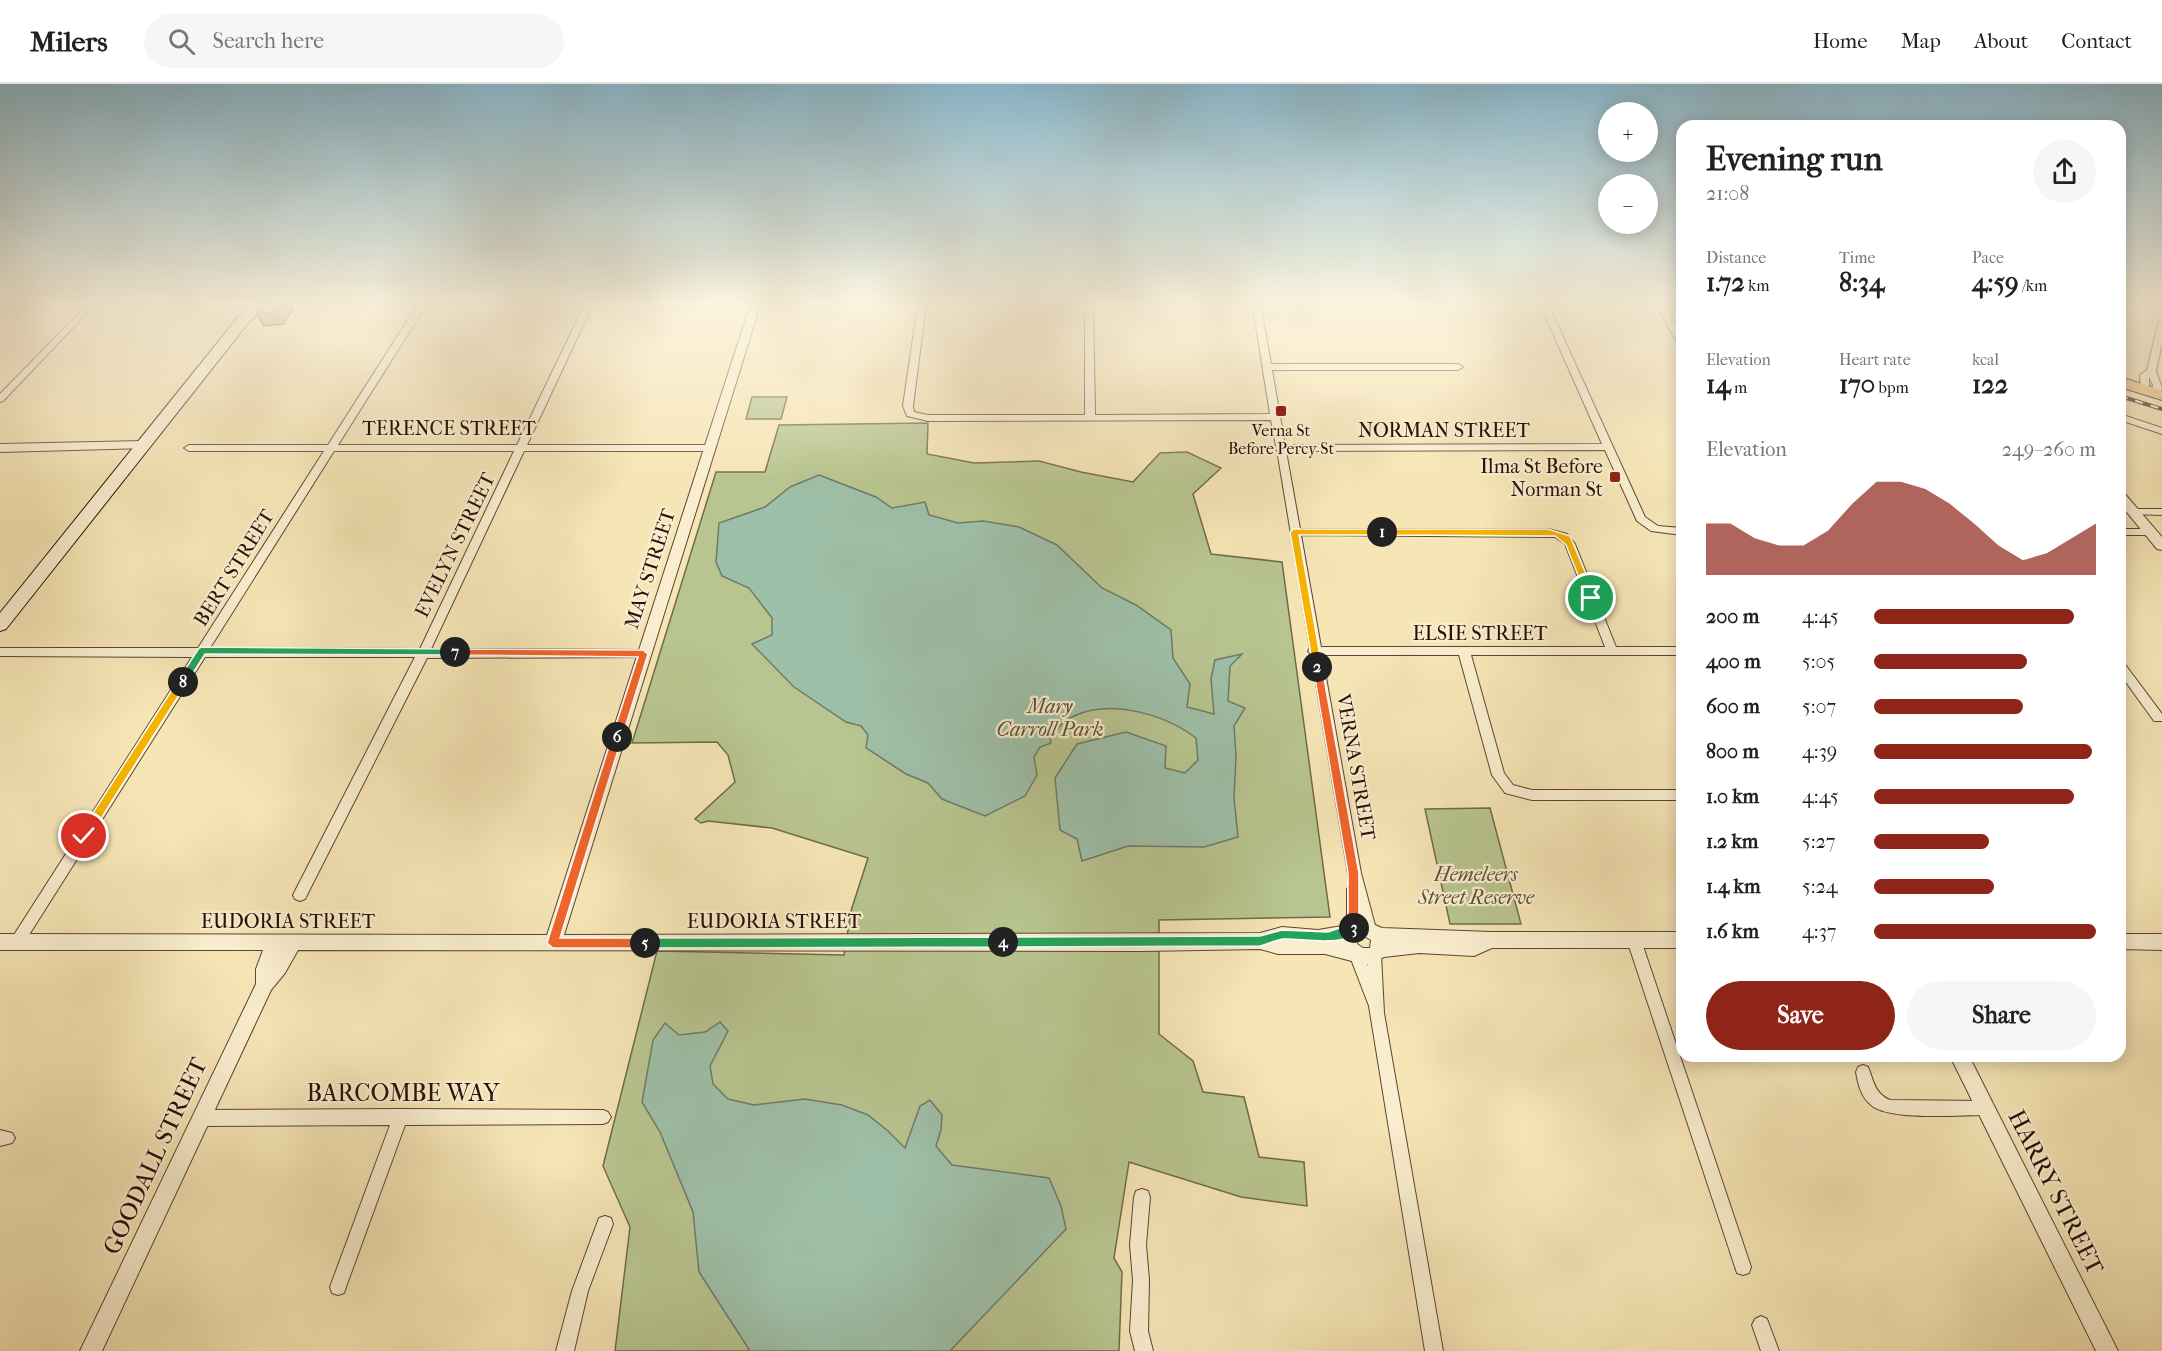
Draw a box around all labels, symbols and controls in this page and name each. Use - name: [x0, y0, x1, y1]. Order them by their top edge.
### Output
- search box: [144, 14, 564, 68]
- text: Milers: [30, 25, 108, 58]
- icon: search: [165, 25, 198, 58]
- text: Search here: [213, 28, 324, 54]
- text: Home: [1813, 29, 1868, 53]
- text: Map: [1901, 29, 1941, 53]
- text: About: [1974, 29, 2028, 53]
- text: Contact: [2061, 29, 2132, 53]
- map controls: [1598, 102, 1658, 234]
- button: +: [1598, 102, 1658, 162]
- text: Evening run: [1706, 140, 1883, 179]
- button: share: [2033, 140, 2096, 203]
- button: −: [1598, 174, 1658, 234]
- text: 21:08: [1706, 182, 1749, 205]
- text: Distance: [1706, 248, 1766, 267]
- text: Time: [1839, 248, 1875, 267]
- text: Pace: [1972, 248, 2004, 267]
- text: 1.72: [1706, 267, 1745, 298]
- text: 8:34: [1839, 267, 1884, 298]
- text: 4:59: [1972, 267, 2019, 298]
- text: km: [1745, 276, 1770, 295]
- text: /km: [2019, 276, 2047, 295]
- text: Elevation: [1706, 350, 1771, 369]
- text: Heart rate: [1839, 350, 1911, 369]
- text: kcal: [1972, 350, 1999, 369]
- text: 14: [1706, 369, 1731, 400]
- text: 170: [1839, 369, 1875, 400]
- text: 122: [1972, 369, 2008, 400]
- text: m: [1731, 378, 1747, 397]
- text: bpm: [1875, 378, 1909, 397]
- marker: Verna St Before Percy St: [1274, 404, 1288, 418]
- street label: TERENCE STREET: [362, 417, 536, 440]
- street label: NORMAN STREET: [1358, 419, 1531, 442]
- place label: Verna St Before Percy St: [1228, 421, 1334, 458]
- text: Elevation: [1706, 438, 1787, 461]
- text: 249–260 m: [2002, 438, 2096, 461]
- place label: Ilma St Before Norman St: [1480, 455, 1603, 501]
- street label: EVELYN STREET: [410, 468, 500, 621]
- marker: Ilma St Before Norman St: [1608, 470, 1622, 484]
- street label: BERT STREET: [189, 505, 279, 630]
- street label: MAY STREET: [620, 506, 680, 632]
- pin: 1: [1367, 517, 1397, 547]
- text: 1: [1379, 522, 1385, 541]
- pin: [1565, 572, 1616, 623]
- icon: arrive: [1574, 581, 1607, 614]
- text: 200 m: [1706, 605, 1759, 628]
- text: 4:45: [1802, 605, 1839, 628]
- street label: ELSIE STREET: [1412, 622, 1548, 645]
- pin: 7: [440, 637, 470, 667]
- text: 7: [451, 642, 459, 661]
- text: 400 m: [1706, 650, 1761, 673]
- text: 5:05: [1802, 650, 1835, 673]
- pin: 2: [1302, 652, 1332, 682]
- text: 2: [1313, 657, 1321, 676]
- pin: 8: [168, 667, 198, 697]
- text: 8: [179, 672, 187, 691]
- street label: VERNA STREET: [1332, 691, 1380, 842]
- park label: Mary Carroll Park: [996, 695, 1104, 741]
- text: 600 m: [1706, 695, 1760, 718]
- text: 5:07: [1802, 695, 1836, 718]
- pin: 6: [602, 722, 632, 752]
- text: 6: [613, 727, 621, 746]
- text: 800 m: [1706, 740, 1759, 763]
- text: 4:39: [1802, 740, 1837, 763]
- text: 1.0 km: [1706, 785, 1759, 808]
- text: 4:45: [1802, 785, 1839, 808]
- pin: [58, 810, 109, 861]
- icon: check: [67, 819, 100, 852]
- text: 1.2 km: [1706, 830, 1759, 853]
- text: 5:27: [1802, 830, 1835, 853]
- park label: Hemeleers Street Reserve: [1417, 863, 1535, 909]
- text: 1.4 km: [1706, 875, 1761, 898]
- text: 5:24: [1802, 875, 1838, 898]
- street label: EUDORIA STREET: [201, 910, 376, 933]
- street label: EUDORIA STREET: [687, 910, 862, 933]
- pin: 3: [1339, 913, 1369, 943]
- text: 3: [1351, 918, 1357, 937]
- text: 1.6 km: [1706, 920, 1759, 943]
- text: 4:37: [1802, 920, 1837, 943]
- pin: 4: [988, 927, 1018, 957]
- pin: 5: [630, 928, 660, 958]
- text: 4: [998, 932, 1008, 951]
- text: 5: [642, 933, 648, 952]
- button: Save: [1706, 981, 1895, 1050]
- button: Share: [1907, 981, 2096, 1050]
- street label: GOODALL STREET: [97, 1053, 213, 1259]
- street label: BARCOMBE WAY: [306, 1079, 500, 1107]
- street label: HARRY STREET: [2002, 1105, 2110, 1280]

